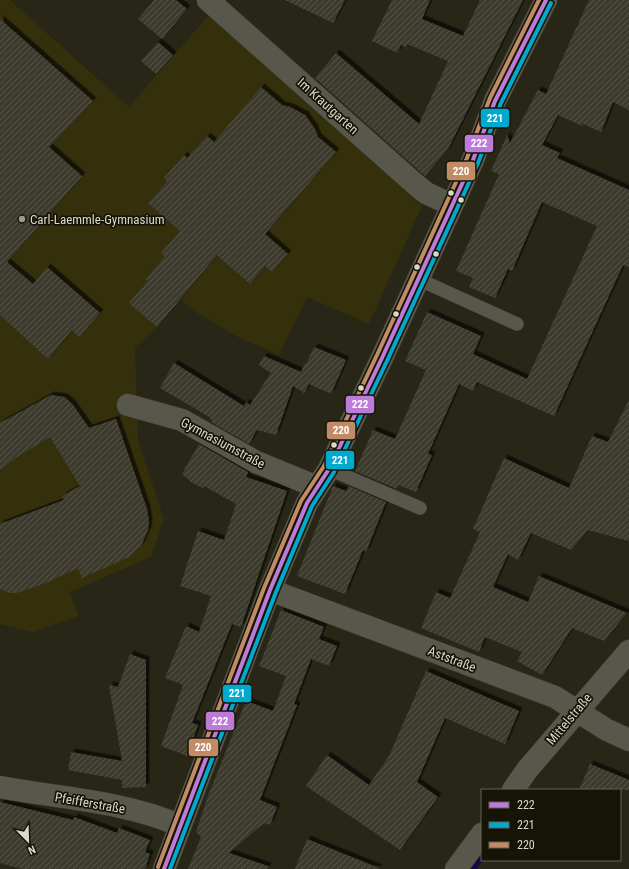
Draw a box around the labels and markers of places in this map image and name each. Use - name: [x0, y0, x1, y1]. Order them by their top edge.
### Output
- unlabelled marker: [446, 188, 456, 198]
- unlabelled marker: [456, 195, 466, 205]
- place label: Carl-Laemmle-Gymnasium: [30, 212, 165, 227]
- marker: Carl-Laemmle-Gymnasium: [17, 214, 27, 224]
- unlabelled marker: [431, 249, 441, 259]
- unlabelled marker: [412, 262, 422, 272]
- unlabelled marker: [391, 309, 401, 319]
- unlabelled marker: [356, 383, 366, 393]
- unlabelled marker: [329, 440, 339, 450]

